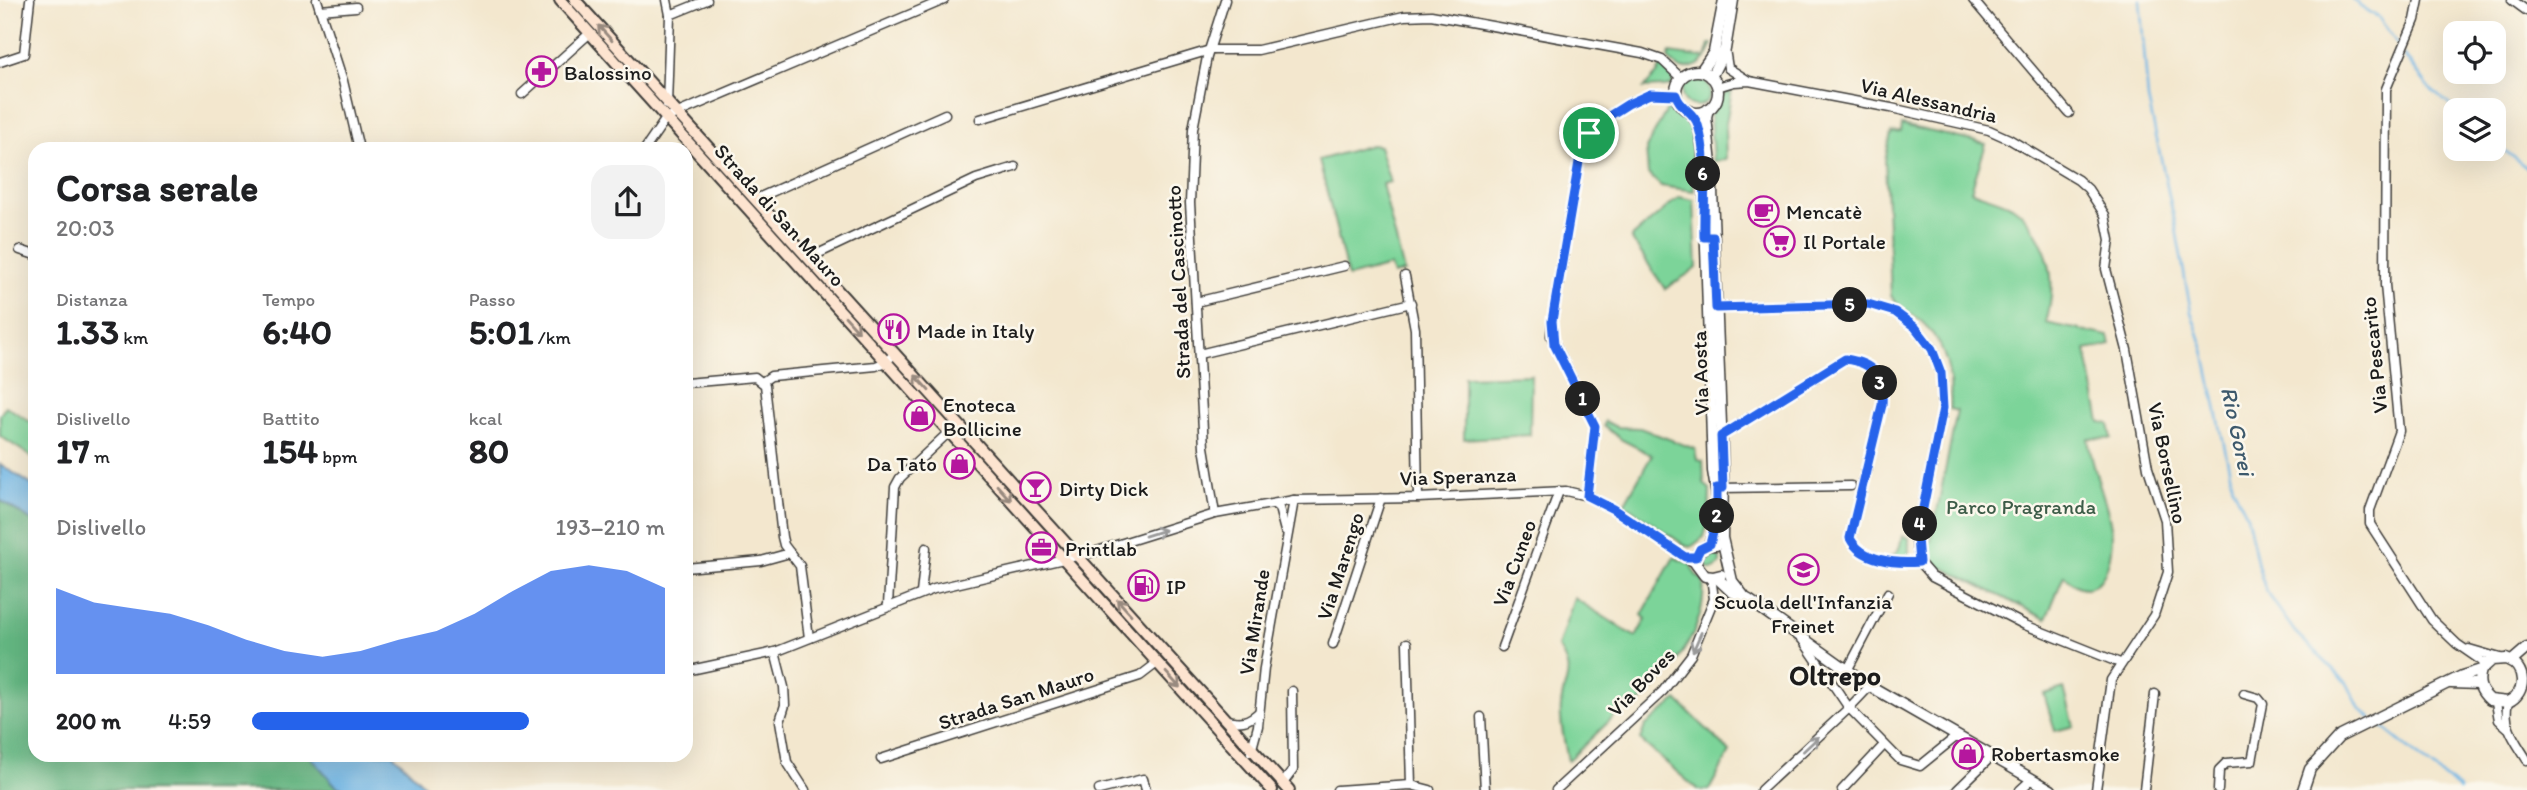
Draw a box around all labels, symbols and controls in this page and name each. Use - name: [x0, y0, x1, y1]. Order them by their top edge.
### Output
- map controls: [2443, 21, 2506, 161]
- button: locate: [2443, 21, 2506, 84]
- one-way arrow: [597, 25, 613, 43]
- pharmacy icon: Balossino: [524, 55, 558, 89]
- place label: Balossino: [564, 60, 652, 85]
- street label: Via Alessandria: [1858, 72, 2000, 128]
- button: layers: [2443, 98, 2506, 161]
- pin: [1559, 103, 1619, 163]
- icon: arrive: [1570, 114, 1608, 152]
- street label: Strada di San Mauro: [709, 138, 851, 292]
- pin: 6: [1686, 156, 1720, 192]
- text: 6: [1697, 162, 1708, 185]
- text: Corsa serale: [56, 165, 258, 211]
- button: share: [591, 165, 665, 239]
- street label: Strada del Cascinotto: [1160, 184, 1196, 380]
- cafe icon: Mencatè: [1746, 194, 1780, 228]
- place label: Mencatè: [1786, 199, 1862, 224]
- text: 20:03: [56, 214, 115, 242]
- supermarket icon: Il Portale: [1763, 224, 1797, 258]
- place label: Il Portale: [1803, 229, 1886, 254]
- text: Distanza: [56, 288, 128, 311]
- text: Tempo: [262, 288, 315, 311]
- text: Passo: [469, 288, 515, 311]
- pin: 5: [1832, 288, 1868, 322]
- text: 5: [1845, 293, 1854, 316]
- street label: Via Pescarito: [2355, 295, 2393, 415]
- text: 1.33: [56, 311, 119, 353]
- text: 6:40: [262, 311, 332, 353]
- text: 5:01: [469, 311, 533, 353]
- restaurant icon: Made in Italy: [877, 313, 911, 347]
- one-way arrow: [844, 315, 860, 333]
- place label: Made in Italy: [917, 318, 1035, 343]
- text: km: [119, 326, 148, 349]
- text: /km: [533, 326, 571, 349]
- street label: Via Aosta: [1686, 330, 1714, 416]
- pin: 3: [1862, 366, 1898, 400]
- text: 3: [1874, 371, 1885, 394]
- one-way arrow: [914, 375, 931, 392]
- pin: 1: [1566, 382, 1600, 416]
- water label: Rio Gorei: [2215, 384, 2262, 480]
- text: 1: [1578, 387, 1587, 410]
- place label: Enoteca Bollicine: [943, 392, 1022, 441]
- shop icon: Enoteca Bollicine: [903, 399, 937, 433]
- street label: Via Borsellino: [2143, 400, 2193, 526]
- text: Dislivello: [56, 407, 131, 430]
- text: Battito: [262, 407, 320, 430]
- text: kcal: [469, 407, 502, 430]
- text: 17: [56, 430, 90, 472]
- text: 154: [262, 430, 318, 472]
- text: 80: [469, 430, 509, 472]
- text: m: [90, 445, 110, 468]
- text: bpm: [318, 445, 358, 468]
- shop icon: Da Tato: [943, 446, 977, 480]
- place label: Da Tato: [867, 451, 937, 476]
- street label: Via Speranza: [1399, 461, 1517, 491]
- bar icon: Dirty Dick: [1019, 471, 1053, 505]
- place label: Dirty Dick: [1059, 476, 1149, 501]
- one-way arrow: [995, 484, 1012, 501]
- park label: Parco Pragranda: [1946, 494, 2096, 519]
- pin: 2: [1700, 498, 1734, 534]
- text: 2: [1712, 504, 1722, 527]
- pin: 4: [1902, 506, 1938, 542]
- street label: Via Marengo: [1311, 509, 1369, 623]
- text: 4: [1914, 512, 1925, 535]
- text: Dislivello: [56, 513, 146, 541]
- text: 193–210 m: [555, 513, 665, 541]
- street label: Via Cuneo: [1487, 516, 1541, 610]
- one-way arrow: [1143, 526, 1165, 538]
- office icon: Printlab: [1025, 531, 1059, 565]
- place label: Printlab: [1065, 536, 1137, 561]
- school or university icon: Scuola dell'Infanzia Freinet: [1786, 552, 1820, 586]
- street label: Via Mirande: [1233, 567, 1275, 677]
- fuel station icon: IP: [1126, 569, 1160, 603]
- place label: IP: [1166, 574, 1186, 599]
- place label: Scuola dell'Infanzia Freinet: [1714, 589, 1892, 638]
- one-way arrow: [1116, 598, 1132, 616]
- one-way arrow: [1690, 631, 1703, 652]
- street label: Via Boves: [1602, 642, 1680, 722]
- district label: Oltrepo: [1789, 658, 1881, 692]
- street label: Strada San Mauro: [935, 661, 1097, 735]
- one-way arrow: [1165, 671, 1181, 689]
- text: 200 m: [56, 707, 121, 735]
- text: 4:59: [168, 707, 212, 735]
- one-way arrow: [1802, 735, 1819, 752]
- shop icon: Robertasmoke: [1951, 736, 1985, 770]
- place label: Robertasmoke: [1991, 741, 2120, 766]

